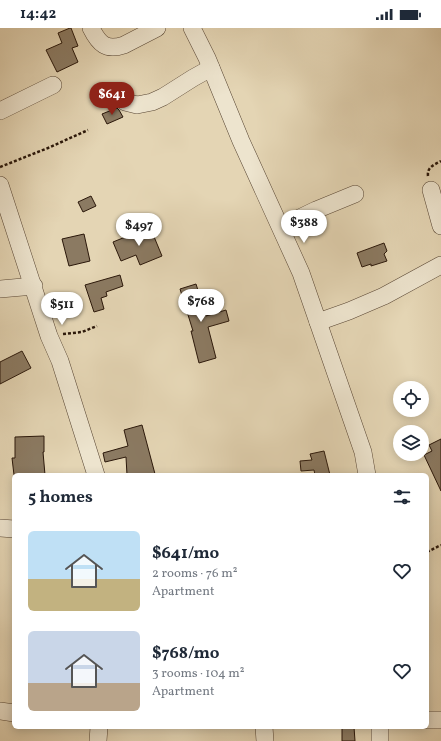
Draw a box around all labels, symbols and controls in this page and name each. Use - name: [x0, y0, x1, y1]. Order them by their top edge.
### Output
- text: 14:42: [20, 4, 56, 25]
- pin: $641: [88, 82, 136, 116]
- text: $641: [98, 86, 126, 104]
- pin: $388: [280, 210, 328, 244]
- pin: $497: [115, 213, 163, 247]
- text: $388: [290, 214, 318, 232]
- text: $497: [125, 217, 153, 235]
- pin: $768: [177, 289, 225, 323]
- pin: $511: [38, 292, 86, 326]
- text: $768: [187, 293, 215, 311]
- text: $511: [50, 296, 74, 314]
- map controls: [393, 381, 429, 461]
- button: locate: [393, 381, 429, 417]
- button: layers: [393, 425, 429, 461]
- text: 5 homes: [28, 486, 93, 509]
- icon: filters: [391, 486, 413, 508]
- text: $641/mo: [152, 542, 219, 565]
- icon: home: [60, 547, 108, 595]
- icon: heart: [391, 560, 413, 582]
- text: 2 rooms · 76 m²: [152, 565, 237, 583]
- text: Apartment: [152, 583, 215, 601]
- text: $768/mo: [152, 642, 219, 665]
- icon: home: [60, 647, 108, 695]
- icon: heart: [391, 660, 413, 682]
- text: 3 rooms · 104 m²: [152, 665, 245, 683]
- text: Apartment: [152, 683, 215, 701]

